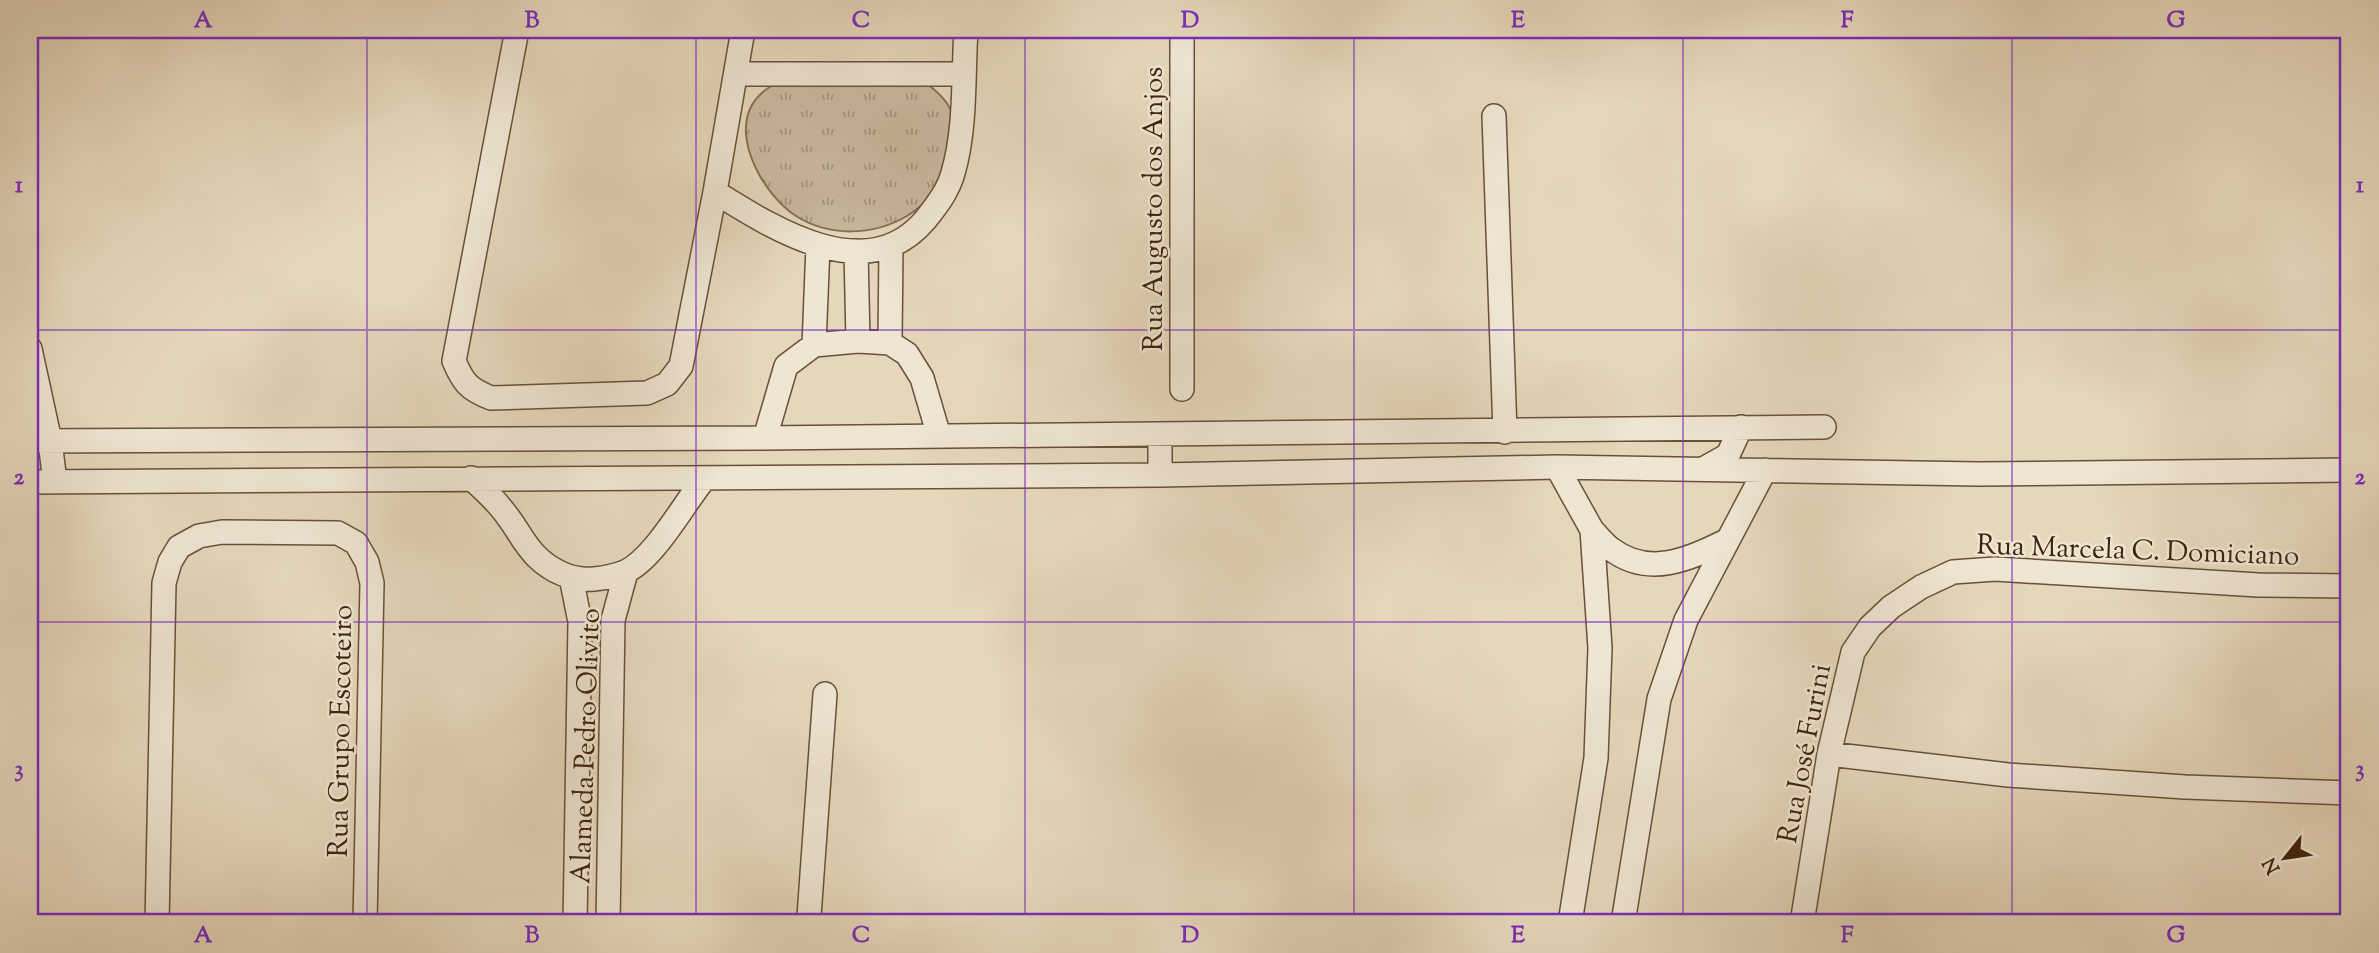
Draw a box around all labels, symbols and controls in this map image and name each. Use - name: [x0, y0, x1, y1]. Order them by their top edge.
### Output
- text: A: [194, 5, 213, 38]
- text: B: [525, 5, 540, 38]
- text: C: [852, 5, 870, 38]
- text: D: [1181, 5, 1199, 38]
- text: E: [1511, 5, 1525, 38]
- text: F: [1841, 5, 1854, 38]
- text: G: [2167, 5, 2186, 38]
- street label: Rua Augusto dos Anjos: [1135, 67, 1175, 351]
- text: 1: [15, 170, 23, 203]
- text: 1: [2356, 170, 2364, 203]
- text: 2: [14, 462, 25, 495]
- text: 2: [2355, 462, 2366, 495]
- street label: Rua Marcela C. Domiciano: [1976, 526, 2300, 578]
- street label: Rua Grupo Escoteiro: [320, 604, 364, 858]
- street label: Alameda Pedro Olivito: [562, 608, 612, 885]
- street label: Rua José Furini: [1769, 660, 1843, 847]
- text: 3: [14, 754, 24, 787]
- text: 3: [2355, 754, 2365, 787]
- north arrow: [2250, 824, 2320, 894]
- text: N: [2257, 852, 2288, 879]
- text: A: [194, 920, 213, 953]
- text: B: [525, 920, 540, 953]
- text: C: [852, 920, 870, 953]
- text: D: [1181, 920, 1199, 953]
- text: E: [1511, 920, 1525, 953]
- text: F: [1841, 920, 1854, 953]
- text: G: [2167, 920, 2186, 953]

